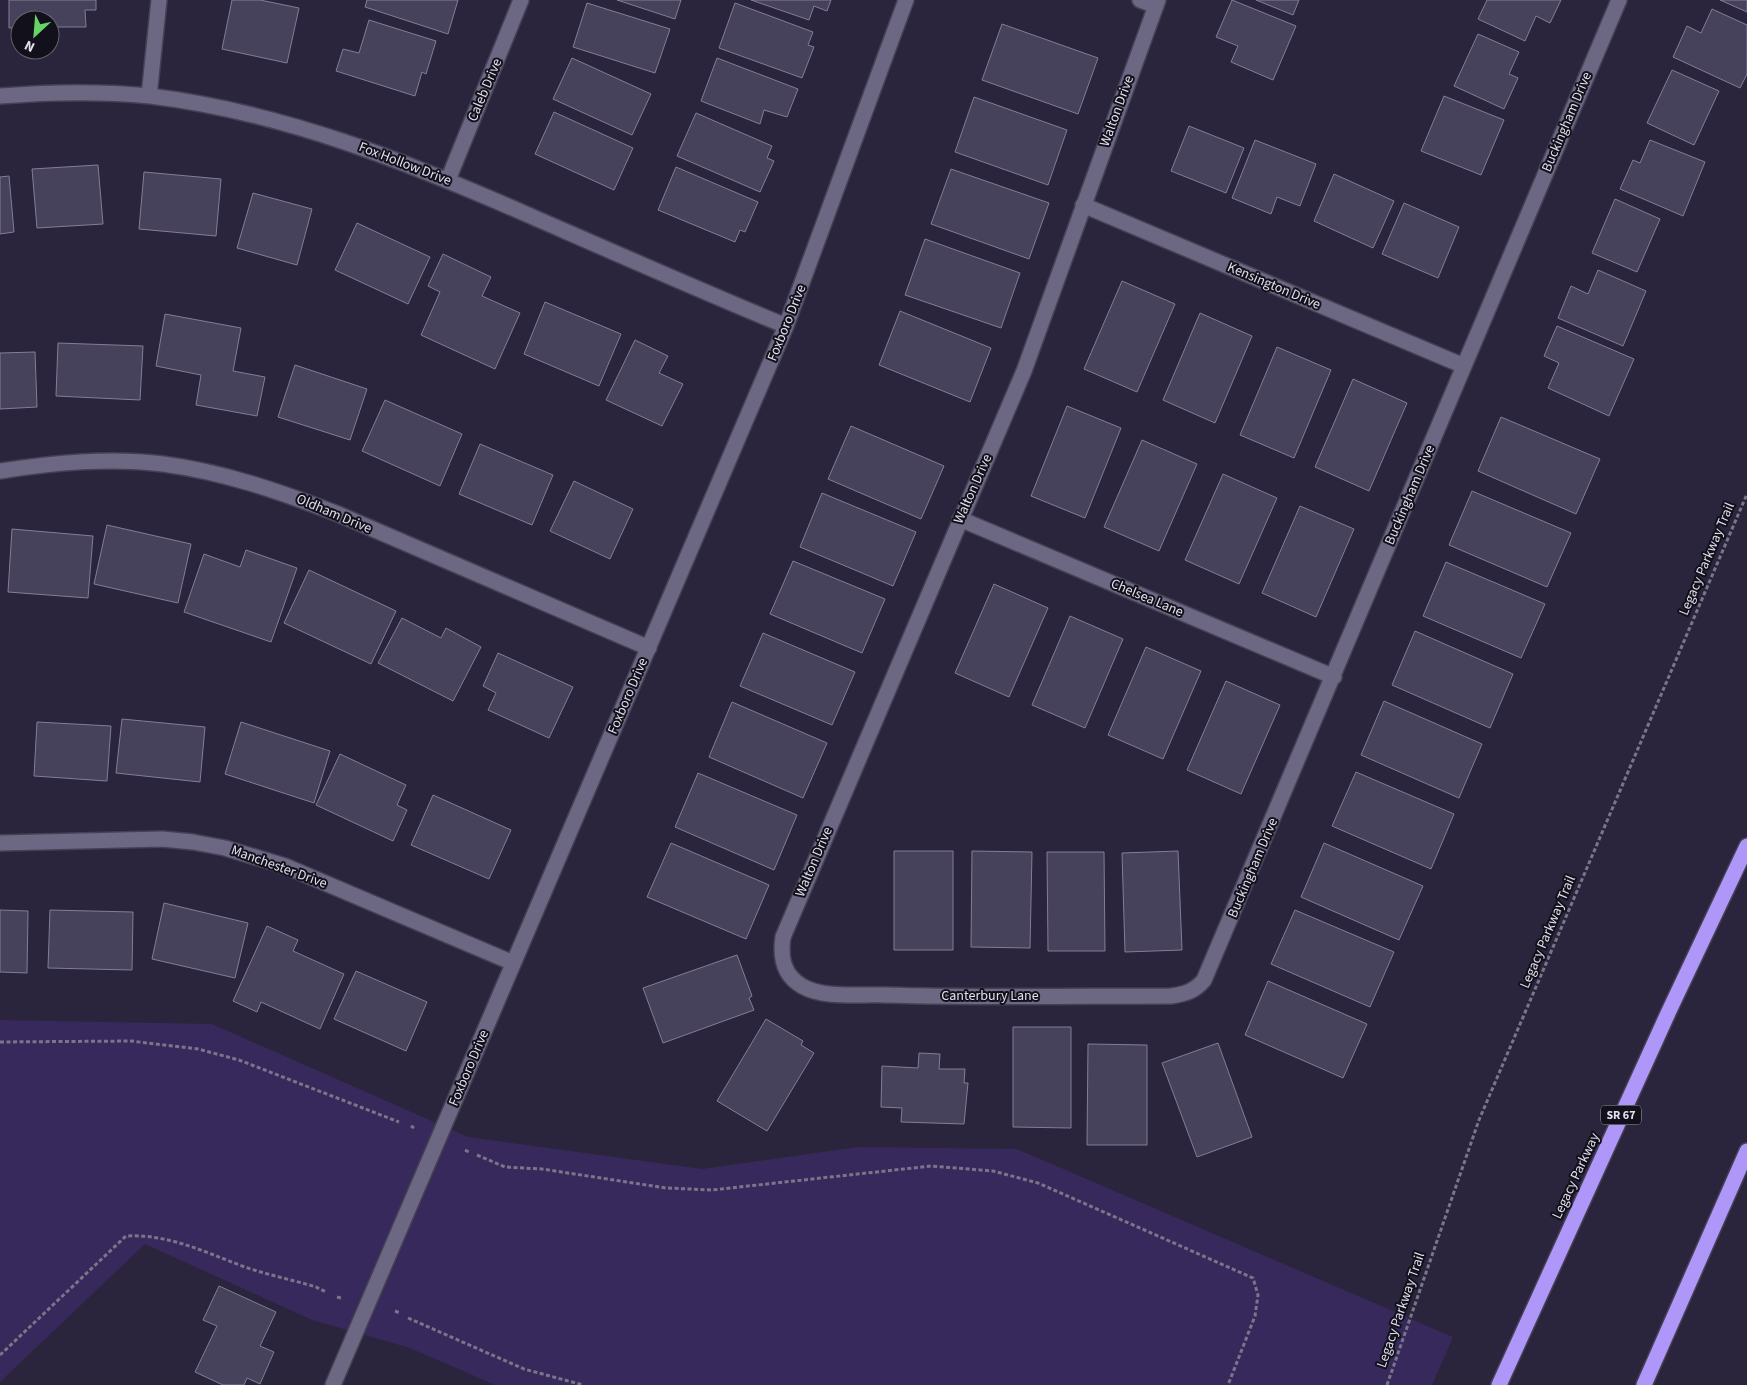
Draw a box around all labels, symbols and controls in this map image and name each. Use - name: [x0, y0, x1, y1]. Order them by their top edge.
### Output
- north arrow: [10, 10, 60, 60]
- text: N: [21, 35, 38, 57]
- street label: Caleb Drive: [463, 55, 507, 124]
- street label: Buckingham Drive: [1537, 69, 1597, 175]
- street label: Walton Drive: [1095, 73, 1139, 149]
- street label: Fox Hollow Drive: [356, 137, 454, 191]
- street label: Kensington Drive: [1224, 257, 1324, 315]
- street label: Foxboro Drive: [763, 282, 811, 364]
- street label: Buckingham Drive: [1380, 442, 1440, 548]
- street label: Walton Drive: [949, 451, 997, 527]
- street label: Oldham Drive: [293, 489, 375, 539]
- street label: Legacy Parkway Trail: [1674, 499, 1740, 619]
- street label: Chelsea Lane: [1108, 574, 1186, 622]
- street label: Foxboro Drive: [603, 655, 653, 737]
- street label: Buckingham Drive: [1223, 815, 1283, 921]
- street label: Walton Drive: [790, 824, 838, 900]
- street label: Manchester Drive: [228, 840, 330, 894]
- street label: Legacy Parkway Trail: [1515, 872, 1581, 992]
- street label: Canterbury Lane: [941, 986, 1039, 1006]
- street label: Foxboro Drive: [444, 1027, 494, 1109]
- road number: SR 67: [1601, 1106, 1641, 1124]
- street label: Legacy Parkway: [1547, 1129, 1605, 1222]
- street label: Legacy Parkway Trail: [1372, 1249, 1430, 1371]

